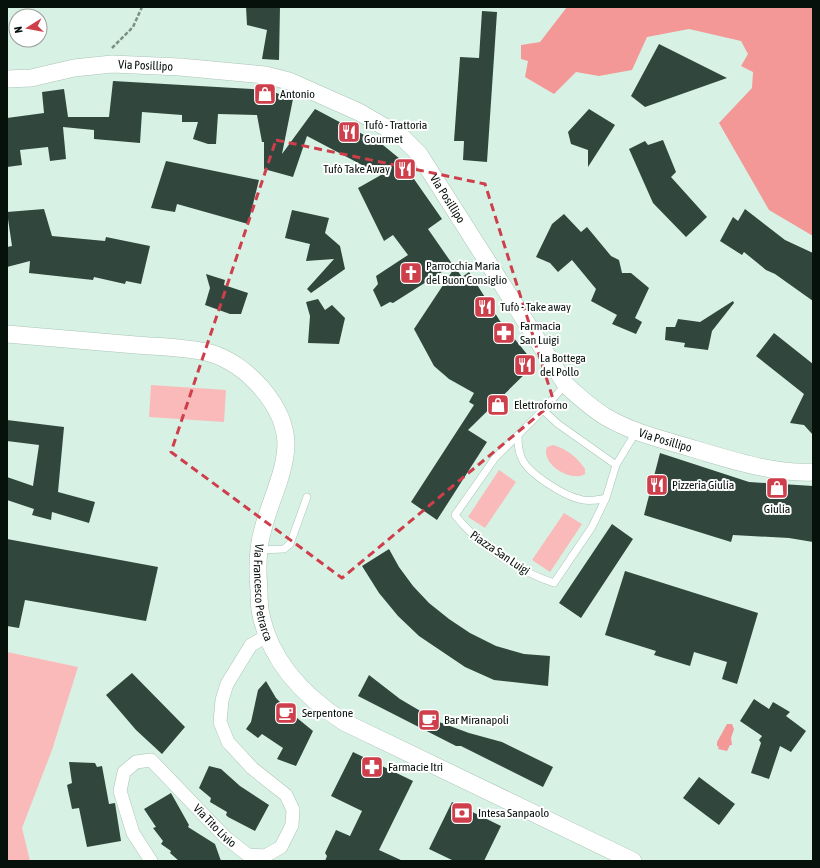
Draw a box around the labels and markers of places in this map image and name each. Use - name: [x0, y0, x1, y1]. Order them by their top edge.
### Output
- shop icon: Antonio: [252, 81, 278, 107]
- place label: Antonio: [280, 87, 315, 101]
- place label: Tufò - Trattoria Gourmet: [364, 118, 427, 146]
- restaurant icon: Tufò - Trattoria Gourmet: [336, 119, 362, 145]
- restaurant icon: Tufò Take Away: [392, 156, 418, 182]
- place label: Tufò Take Away: [323, 162, 390, 176]
- place label: Parrocchia Maria del Buon Consiglio: [426, 259, 508, 287]
- church icon: Parrocchia Maria del Buon Consiglio: [398, 260, 424, 286]
- restaurant icon: Tufò - Take away: [472, 294, 498, 320]
- place label: Tufò - Take away: [500, 300, 571, 314]
- place label: Farmacia San Luigi: [520, 319, 561, 347]
- pharmacy icon: Farmacia San Luigi: [491, 320, 517, 346]
- place label: La Bottega del Pollo: [540, 351, 586, 379]
- restaurant icon: La Bottega del Pollo: [512, 352, 538, 378]
- shop icon: Elettroforno: [485, 392, 511, 418]
- place label: Elettroforno: [514, 398, 568, 412]
- restaurant icon: Pizzeria Giulia: [644, 472, 670, 498]
- shop icon: Giulia: [764, 475, 790, 501]
- place label: Pizzeria Giulia: [672, 478, 734, 492]
- place label: Giulia: [764, 502, 790, 516]
- cafe icon: Serpentone: [273, 700, 299, 726]
- place label: Serpentone: [302, 706, 353, 720]
- cafe icon: Bar Miranapoli: [416, 707, 442, 733]
- place label: Bar Miranapoli: [444, 713, 509, 727]
- pharmacy icon: Farmacie Itri: [359, 754, 385, 780]
- place label: Farmacie Itri: [388, 760, 443, 774]
- bank icon: Intesa Sanpaolo: [449, 800, 475, 826]
- place label: Intesa Sanpaolo: [478, 806, 550, 820]

